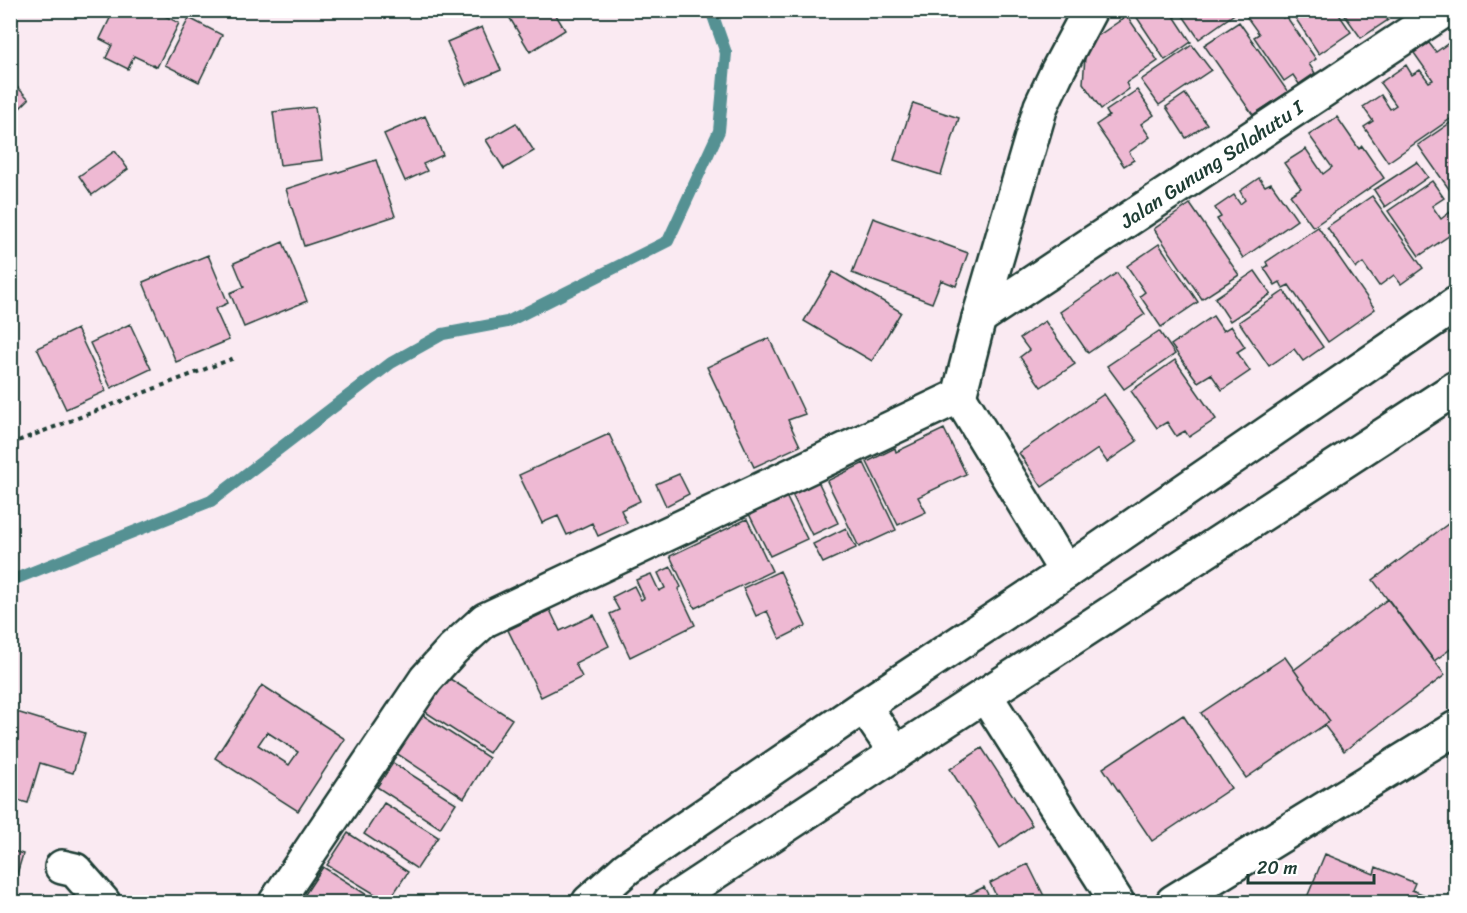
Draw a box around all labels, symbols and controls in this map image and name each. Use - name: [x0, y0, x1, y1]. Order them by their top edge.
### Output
- street label: Jalan Gunung Salahutu I: [1112, 90, 1312, 238]
- scale bar: [1248, 847, 1374, 885]
- text: 20 m: [1257, 852, 1297, 884]

